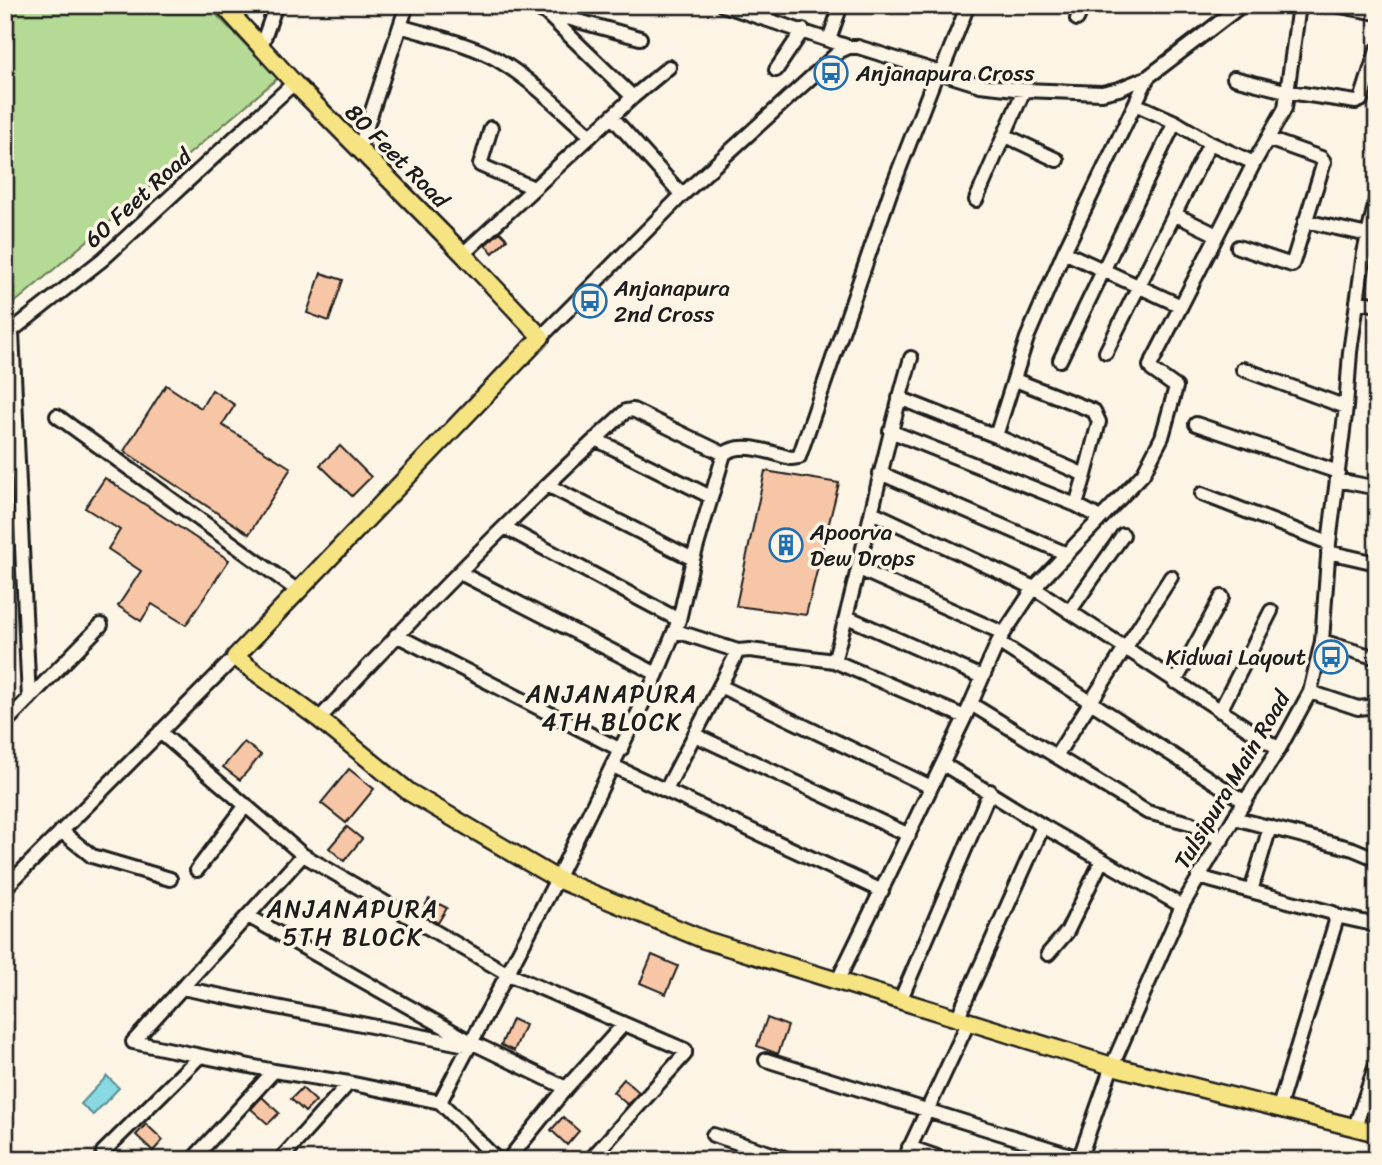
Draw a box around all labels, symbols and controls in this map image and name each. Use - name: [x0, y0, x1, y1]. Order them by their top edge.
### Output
- place label: Anjanapura Cross: [855, 53, 1035, 94]
- bus stop icon: Anjanapura Cross: [812, 54, 850, 92]
- street label: 80 Feet Road: [335, 94, 461, 220]
- street label: 60 Feet Road: [74, 136, 203, 258]
- place label: Anjanapura 2nd Cross: [613, 268, 730, 335]
- bus stop icon: Anjanapura 2nd Cross: [571, 282, 609, 320]
- place label: Apoorva Dew Drops: [809, 512, 915, 579]
- building icon: Apoorva Dew Drops: [767, 526, 805, 564]
- place label: Kidwai Layout: [1166, 637, 1306, 678]
- bus stop icon: Kidwai Layout: [1312, 638, 1350, 676]
- district label: ANJANAPURA 4TH BLOCK: [525, 673, 698, 743]
- street label: Tulsipura Main Road: [1162, 681, 1303, 877]
- district label: ANJANAPURA 5TH BLOCK: [266, 888, 439, 958]

